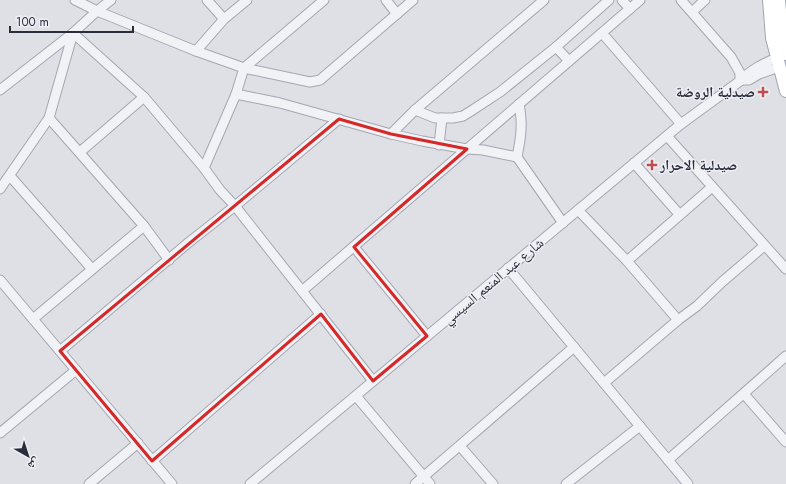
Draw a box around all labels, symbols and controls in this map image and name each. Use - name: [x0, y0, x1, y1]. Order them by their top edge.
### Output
- scale bar: [10, 8, 133, 34]
- text: 100 m: [16, 13, 49, 31]
- place label: صيدلية الروضة: [676, 82, 755, 102]
- marker: صيدلية الروضة: [758, 87, 768, 97]
- place label: صيدلية الاحرار: [659, 155, 737, 175]
- marker: صيدلية الاحرار: [647, 160, 657, 170]
- street label: شارع عبد المنعم السيسي: [438, 233, 549, 330]
- north arrow: [8, 436, 48, 476]
- text: ش: [24, 454, 44, 474]

